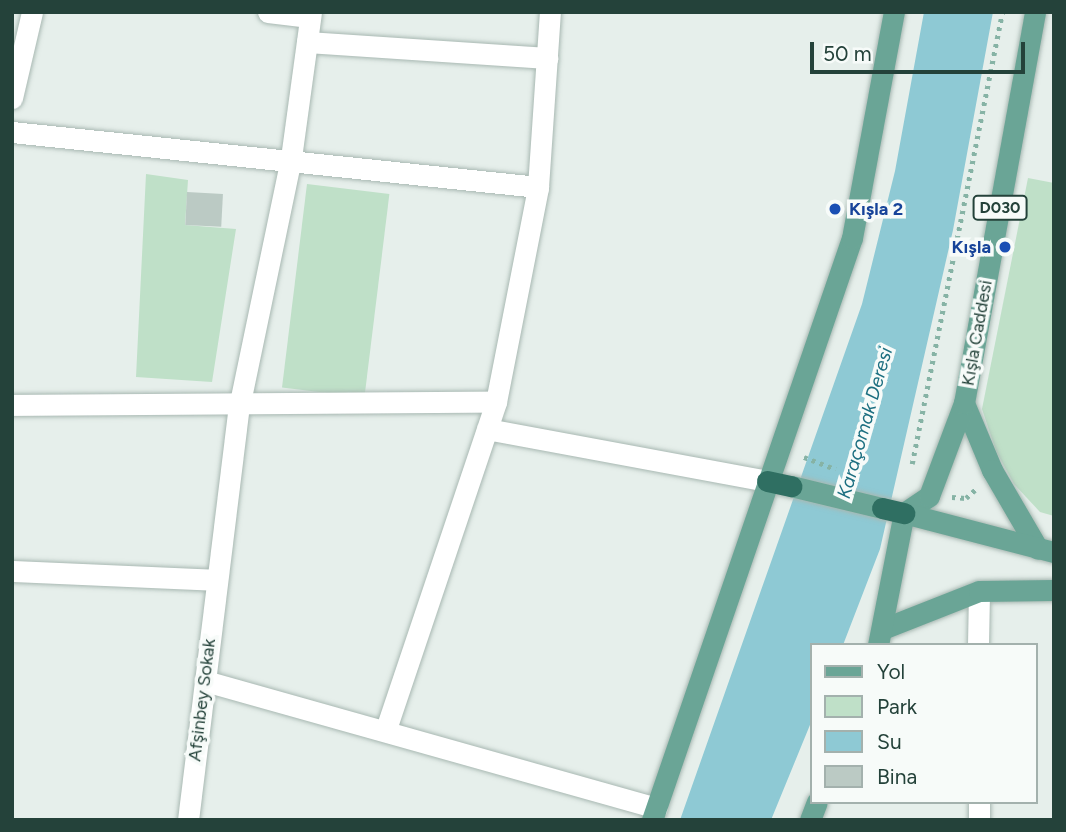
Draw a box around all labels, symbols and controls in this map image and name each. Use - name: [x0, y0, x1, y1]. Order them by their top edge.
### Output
- scale bar: [814, 28, 1029, 72]
- text: 50 m: [823, 41, 872, 66]
- road number: D030: [972, 196, 1028, 220]
- place label: Kışla 2: [849, 198, 903, 220]
- marker: Kışla 2: [827, 201, 843, 217]
- place label: Kışla: [952, 236, 991, 258]
- marker: Kışla: [997, 239, 1013, 255]
- street label: Kışla Caddesi: [957, 279, 997, 387]
- water label: Karaçomak Deresi: [832, 345, 898, 501]
- street label: Afşinbey Sokak: [184, 637, 220, 763]
- legend: [810, 643, 1038, 804]
- text: Yol: [877, 659, 905, 684]
- text: Park: [877, 694, 917, 719]
- text: Su: [877, 729, 902, 754]
- text: Bina: [877, 764, 917, 789]

